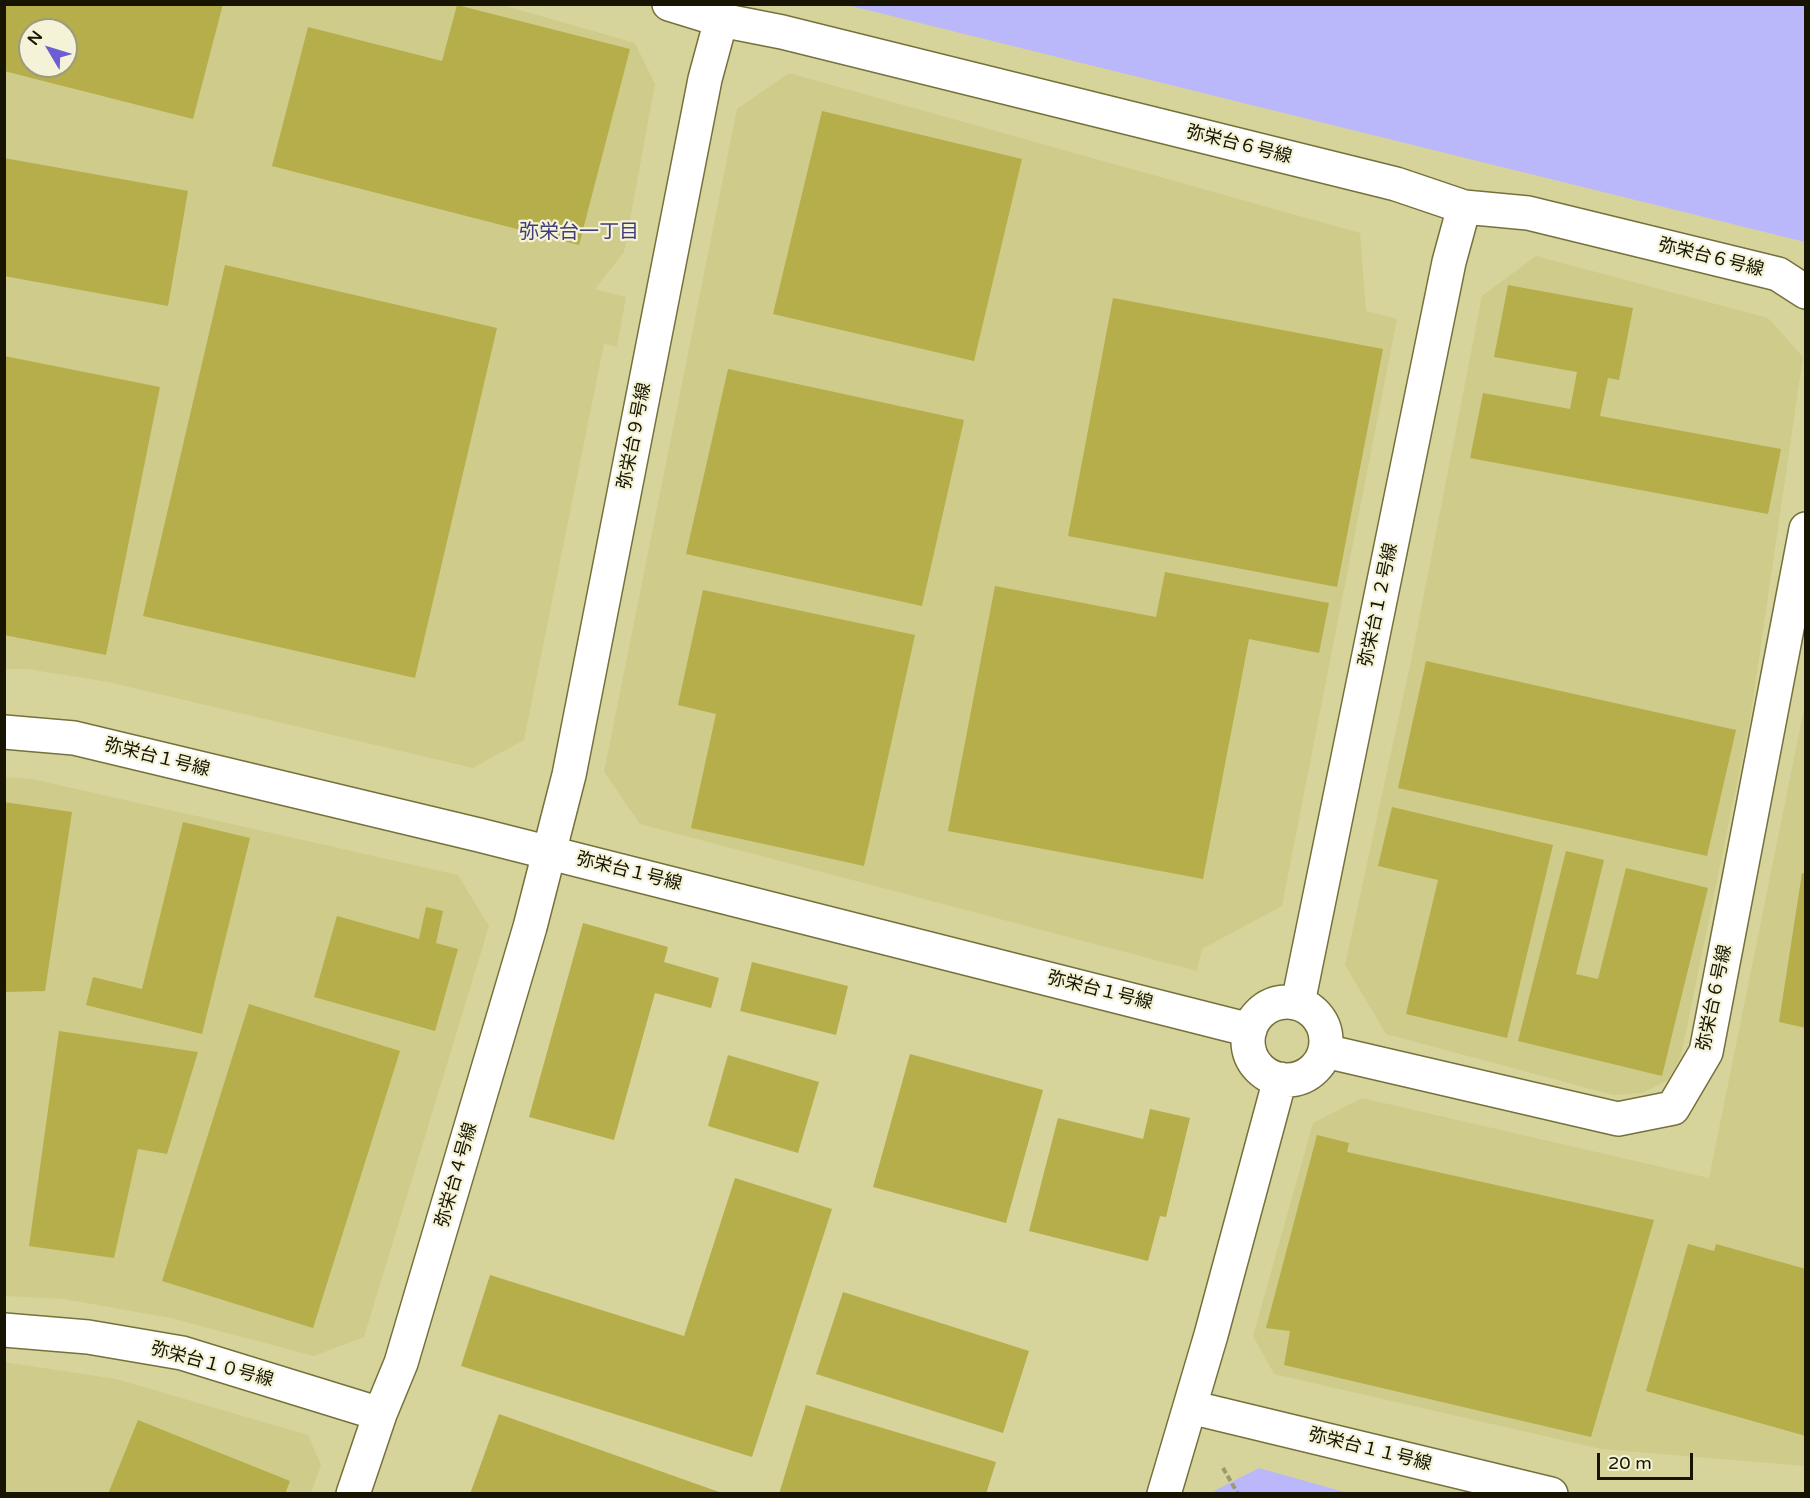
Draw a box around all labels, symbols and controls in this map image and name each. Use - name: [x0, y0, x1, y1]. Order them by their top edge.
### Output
- north arrow: [18, 18, 78, 78]
- text: N: [24, 27, 47, 49]
- street label: 弥栄台６号線: [1184, 121, 1294, 169]
- district label: 弥栄台一丁目: [519, 221, 639, 245]
- street label: 弥栄台６号線: [1656, 234, 1766, 282]
- street label: 弥栄台９号線: [614, 381, 656, 491]
- street label: 弥栄台１２号線: [1355, 541, 1403, 669]
- street label: 弥栄台１号線: [102, 734, 212, 782]
- street label: 弥栄台１号線: [574, 848, 684, 896]
- street label: 弥栄台６号線: [1693, 943, 1737, 1053]
- street label: 弥栄台１号線: [1045, 967, 1155, 1015]
- street label: 弥栄台４号線: [432, 1120, 482, 1230]
- street label: 弥栄台１０号線: [148, 1338, 276, 1392]
- street label: 弥栄台１１号線: [1306, 1424, 1434, 1476]
- scale bar: [1600, 1441, 1696, 1479]
- text: 20 m: [1608, 1452, 1652, 1474]

